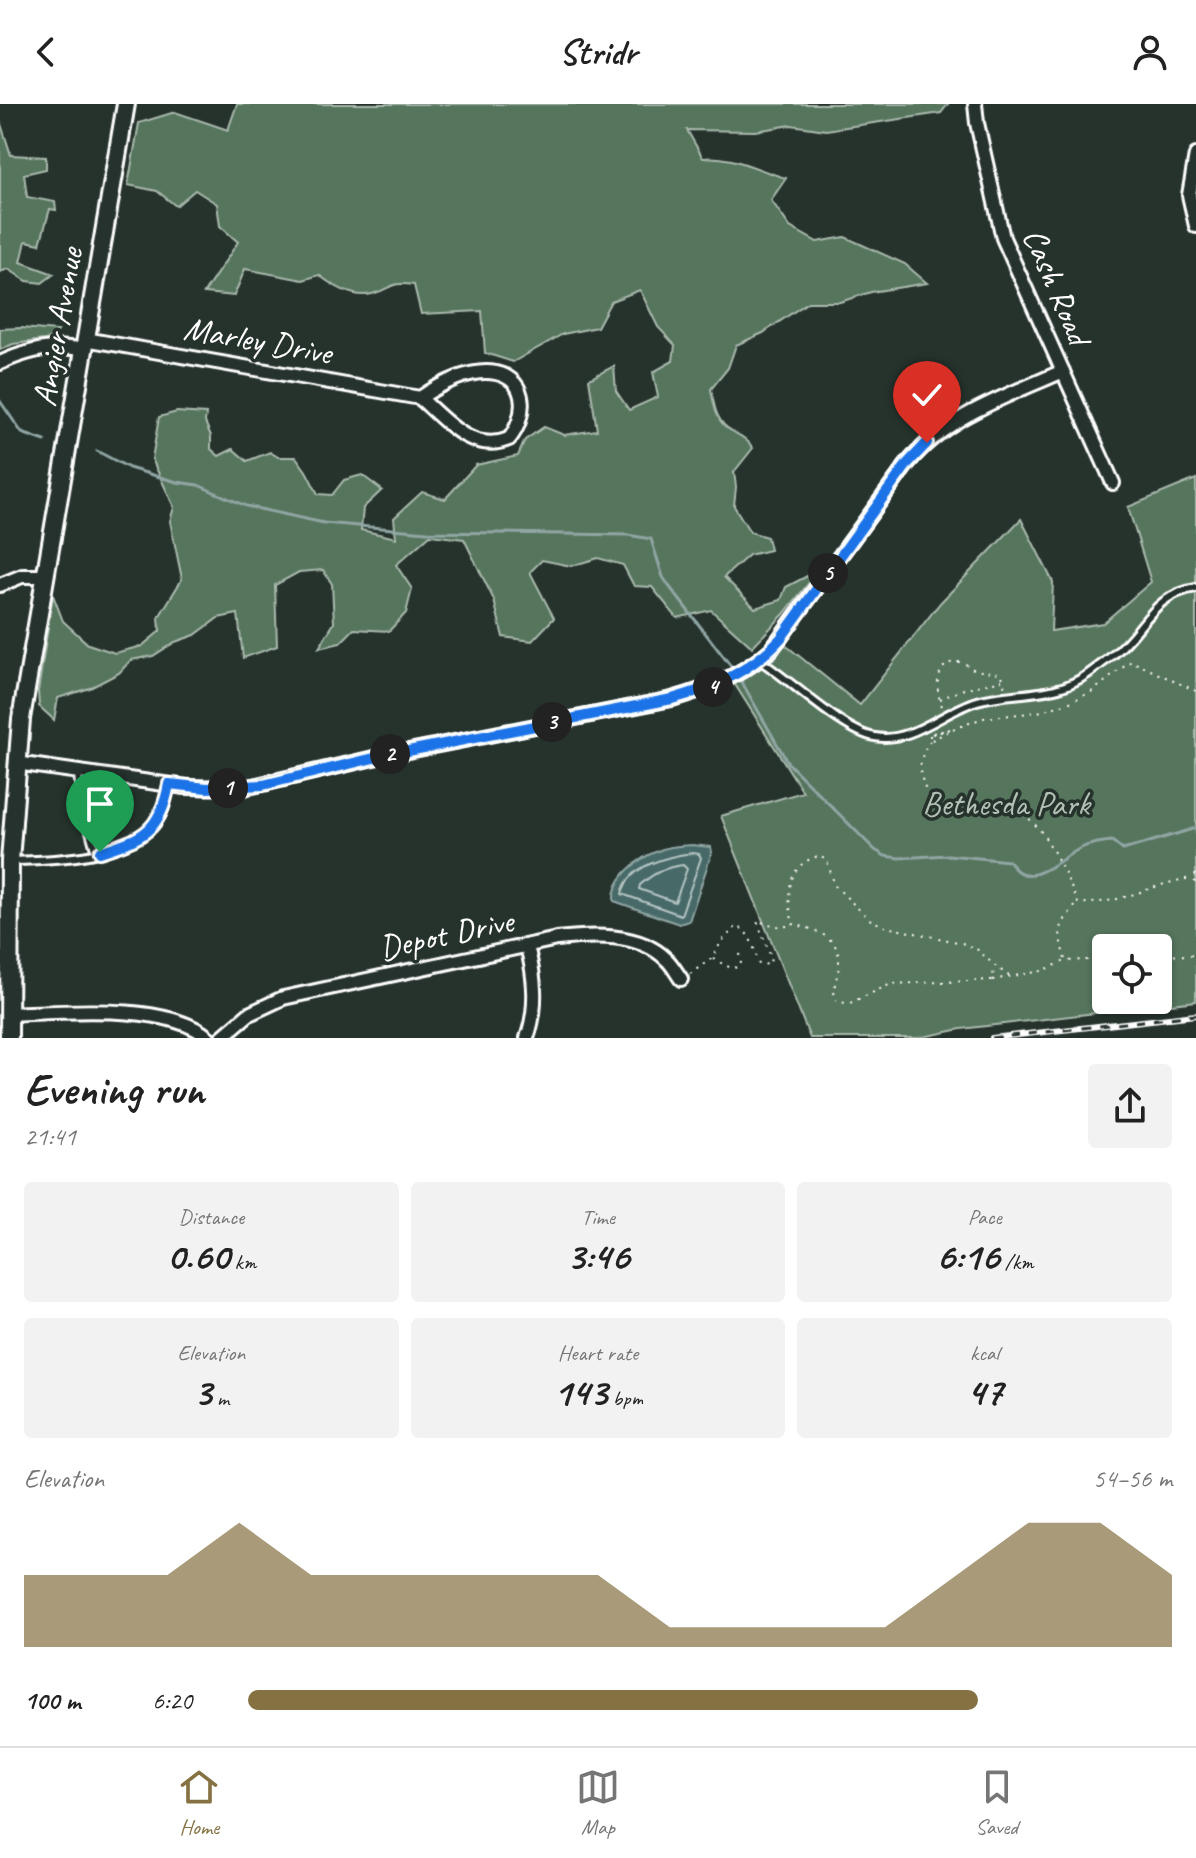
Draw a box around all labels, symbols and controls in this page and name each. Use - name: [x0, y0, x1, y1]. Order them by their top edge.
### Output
- text: Stridr: [559, 29, 637, 75]
- icon: back: [24, 30, 68, 74]
- icon: person: [1128, 30, 1172, 74]
- street label: Cash Road: [1013, 221, 1103, 355]
- street label: Angier Avenue: [22, 243, 92, 410]
- street label: Marley Drive: [181, 306, 338, 375]
- pin: [893, 361, 961, 443]
- icon: check: [905, 373, 949, 417]
- pin: 5: [808, 553, 848, 593]
- text: 5: [823, 559, 833, 587]
- pin: 4: [693, 667, 733, 707]
- text: 4: [708, 673, 718, 701]
- pin: 3: [532, 702, 572, 742]
- text: 3: [547, 708, 557, 736]
- pin: 2: [370, 734, 410, 774]
- text: 2: [385, 740, 395, 768]
- pin: 1: [208, 768, 248, 808]
- pin: [66, 770, 134, 852]
- text: 1: [223, 774, 233, 802]
- icon: arrive: [78, 782, 122, 826]
- park label: Bethesda Park: [922, 782, 1092, 825]
- street label: Depot Drive: [375, 898, 520, 969]
- map controls: [1092, 934, 1172, 1014]
- button: locate: [1092, 934, 1172, 1014]
- text: Evening run: [24, 1062, 204, 1117]
- button: share: [1088, 1064, 1172, 1148]
- text: 21:41: [24, 1120, 76, 1153]
- text: Distance: [179, 1203, 244, 1231]
- text: Time: [581, 1203, 615, 1231]
- text: Pace: [968, 1203, 1002, 1231]
- text: 0.60: [167, 1231, 229, 1281]
- text: 3:46: [567, 1231, 629, 1281]
- text: 6:16: [936, 1231, 999, 1281]
- text: km: [229, 1248, 256, 1276]
- text: /km: [999, 1248, 1034, 1276]
- text: Elevation: [177, 1339, 245, 1367]
- text: Heart rate: [558, 1339, 638, 1367]
- text: kcal: [970, 1339, 999, 1367]
- text: 3: [194, 1367, 212, 1417]
- text: 143: [553, 1367, 607, 1417]
- text: 47: [967, 1367, 1003, 1417]
- text: m: [212, 1384, 229, 1412]
- text: bpm: [607, 1384, 643, 1412]
- text: Elevation: [24, 1462, 104, 1495]
- text: 54–56 m: [1093, 1462, 1172, 1495]
- text: 100 m: [24, 1684, 80, 1717]
- text: 6:20: [152, 1684, 192, 1717]
- tab: Home: [177, 1765, 221, 1841]
- tab: Map: [576, 1765, 620, 1841]
- tab: Saved: [975, 1765, 1019, 1841]

